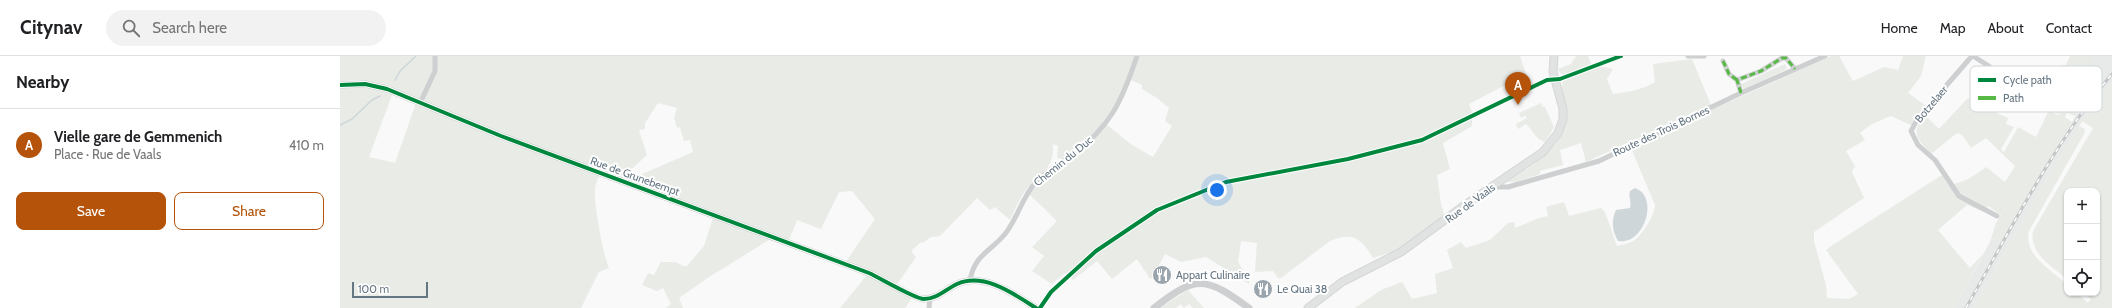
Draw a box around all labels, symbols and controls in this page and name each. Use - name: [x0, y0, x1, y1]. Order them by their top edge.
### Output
- search box: [106, 10, 386, 46]
- text: Citynav: [20, 16, 82, 39]
- icon: search: [120, 17, 142, 39]
- text: Search here: [152, 19, 227, 37]
- text: Home: [1881, 19, 1918, 37]
- text: Map: [1940, 19, 1965, 37]
- text: About: [1987, 19, 2024, 37]
- text: Contact: [2046, 19, 2092, 37]
- legend: [1970, 66, 2102, 112]
- text: Nearby: [16, 72, 69, 92]
- pin: A: [1505, 72, 1531, 105]
- text: Cycle path: [2003, 73, 2052, 87]
- street label: Botzelaer: [1912, 82, 1951, 125]
- text: Path: [2003, 91, 2024, 105]
- street label: Route des Trois Bornes: [1611, 102, 1712, 159]
- text: Vielle gare de Gemmenich: [54, 128, 222, 146]
- street label: Chemin du Duc: [1031, 133, 1095, 189]
- text: A: [25, 137, 33, 153]
- text: 410 m: [289, 137, 324, 153]
- text: Place · Rue de Vaals: [54, 146, 161, 162]
- street label: Rue de Grunebempt: [588, 153, 682, 199]
- your location: [1207, 180, 1227, 200]
- street label: Rue de Vaals: [1442, 180, 1498, 226]
- map controls: [2064, 188, 2100, 296]
- button: +: [2064, 188, 2100, 224]
- button: Save: [16, 192, 166, 230]
- button: Share: [174, 192, 324, 230]
- button: −: [2064, 224, 2100, 260]
- button: locate: [2064, 260, 2100, 296]
- restaurant icon: Appart Culinaire: [1151, 264, 1173, 286]
- place label: Appart Culinaire: [1176, 268, 1250, 282]
- restaurant icon: Le Quai 38: [1252, 278, 1274, 300]
- scale bar: [352, 280, 428, 299]
- text: 100 m: [358, 282, 389, 296]
- place label: Le Quai 38: [1277, 282, 1327, 296]

